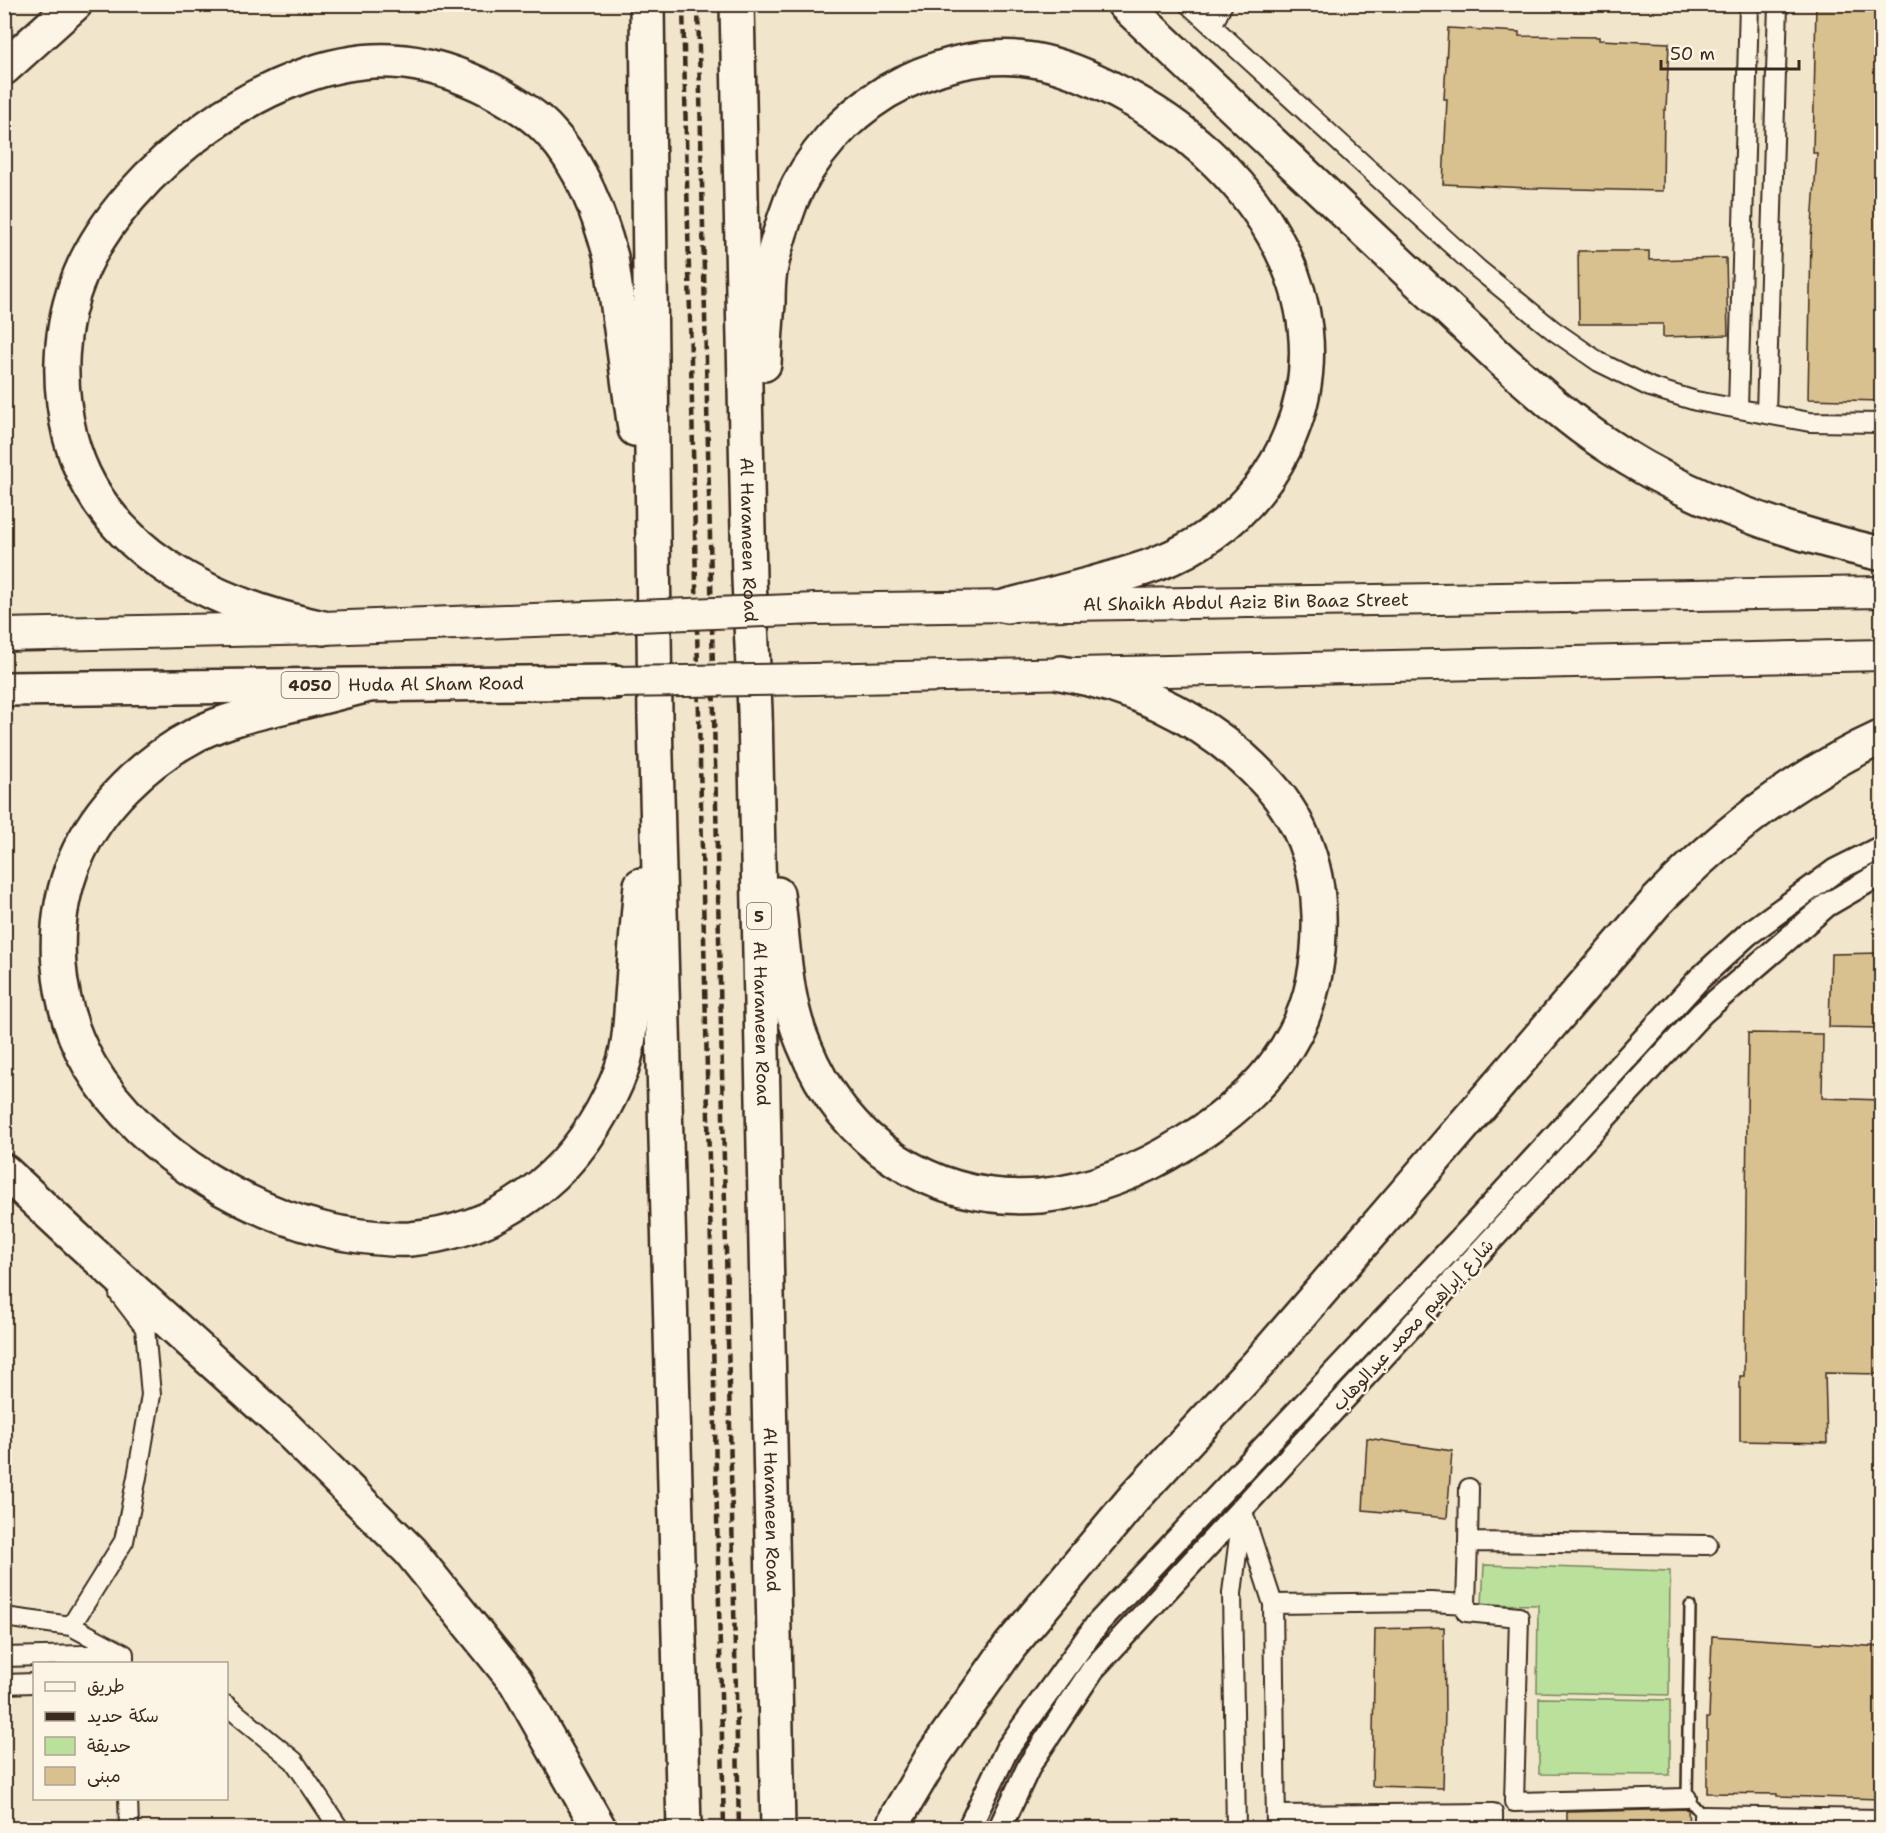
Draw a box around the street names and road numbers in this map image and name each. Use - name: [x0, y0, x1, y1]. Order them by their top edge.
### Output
- street label: Al Harameen Road: [734, 457, 763, 623]
- street label: Al Shaikh Abdul Aziz Bin Baaz Street: [1083, 588, 1409, 617]
- street label: Huda Al Sham Road: [348, 671, 524, 697]
- road number: 4050: [282, 672, 338, 698]
- road number: 5: [747, 903, 771, 929]
- street label: Al Harameen Road: [748, 941, 775, 1106]
- street label: شارع إبراهيم محمد عبدالوهاب: [1327, 1234, 1501, 1418]
- street label: Al Harameen Road: [758, 1427, 785, 1592]

